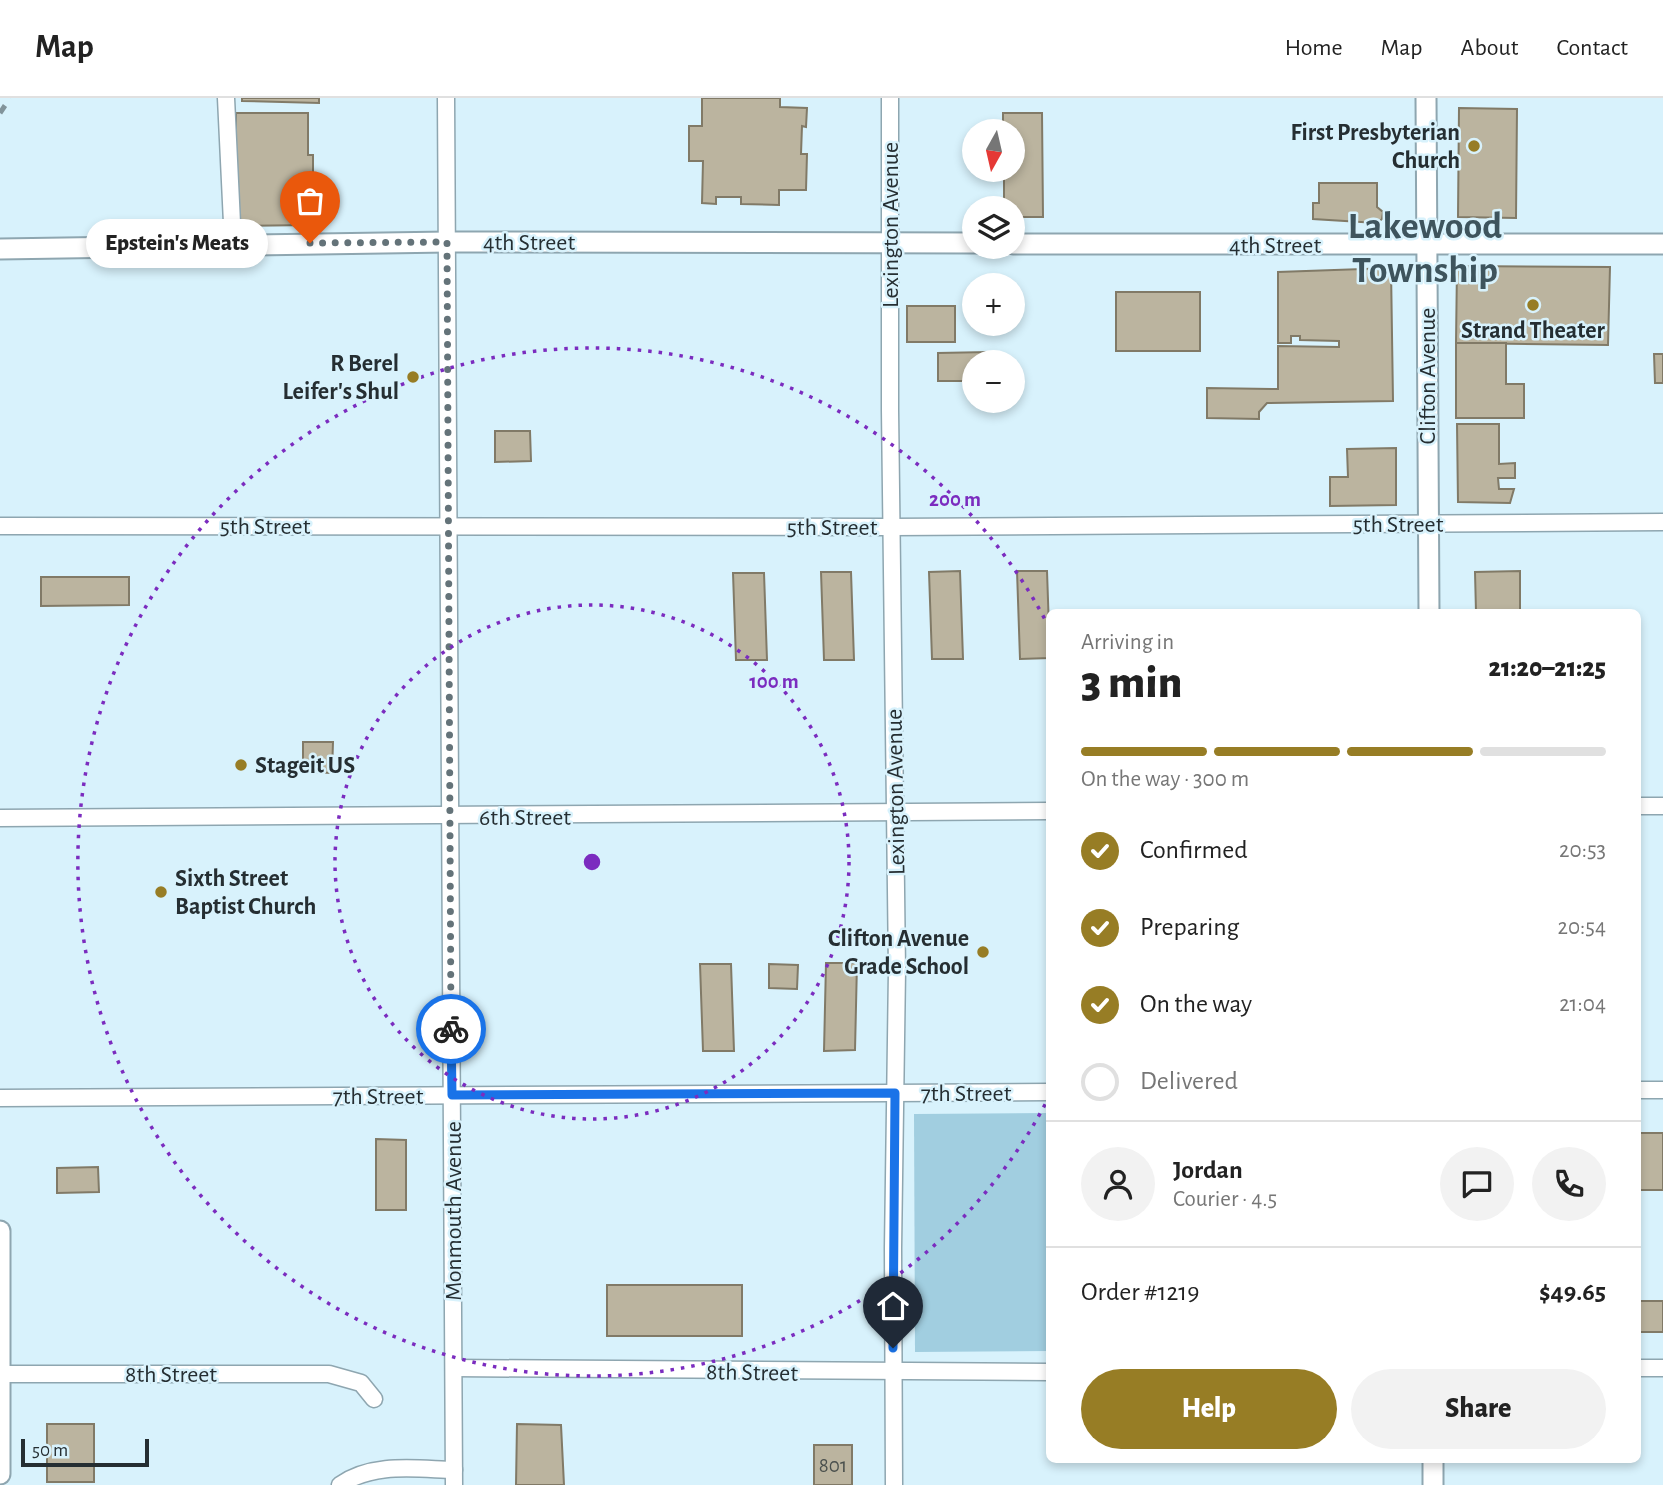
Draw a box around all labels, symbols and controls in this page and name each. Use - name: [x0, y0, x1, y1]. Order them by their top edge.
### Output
- text: Map: [35, 31, 94, 64]
- text: Home: [1285, 36, 1343, 60]
- text: Map: [1381, 36, 1423, 60]
- text: About: [1461, 36, 1518, 60]
- text: Contact: [1556, 36, 1628, 60]
- north arrow: [962, 119, 1026, 182]
- map controls: [962, 119, 1025, 413]
- place label: First Presbyterian Church: [1291, 121, 1460, 173]
- marker: First Presbyterian Church: [1466, 138, 1482, 154]
- street label: Lexington Avenue: [879, 142, 903, 308]
- pin: [280, 171, 340, 243]
- icon: bag: [291, 182, 329, 220]
- button: layers: [962, 196, 1025, 259]
- district label: Lakewood Township: [1348, 208, 1502, 290]
- callout: Epstein's Meats: [86, 218, 268, 268]
- street label: 4th Street: [483, 231, 575, 255]
- text: Epstein's Meats: [105, 232, 249, 255]
- street label: 4th Street: [1229, 234, 1321, 258]
- button: +: [962, 273, 1025, 336]
- marker: Strand Theater: [1525, 297, 1541, 313]
- street label: Clifton Avenue: [1416, 308, 1440, 444]
- place label: Strand Theater: [1461, 319, 1606, 343]
- button: −: [962, 350, 1025, 413]
- place label: R Berel Leifer's Shul: [282, 352, 399, 404]
- marker: R Berel Leifer's Shul: [405, 369, 421, 385]
- text: 200 m: [929, 489, 981, 510]
- street label: 5th Street: [1353, 513, 1444, 537]
- street label: 5th Street: [220, 515, 311, 539]
- street label: 5th Street: [787, 516, 878, 540]
- text: Arriving in: [1081, 631, 1174, 654]
- text: 21:20–21:25: [1489, 655, 1606, 681]
- text: 3 min: [1081, 660, 1182, 706]
- text: 100 m: [749, 671, 799, 692]
- street label: Lexington Avenue: [883, 709, 909, 875]
- place label: Stageit US: [255, 754, 355, 778]
- marker: Stageit US: [233, 757, 249, 773]
- text: On the way · 300 m: [1081, 768, 1249, 791]
- street label: 6th Street: [479, 806, 571, 830]
- icon: check: [1081, 832, 1119, 870]
- text: Confirmed: [1140, 837, 1248, 863]
- text: 20:53: [1559, 839, 1606, 862]
- centre of rings: [580, 850, 604, 874]
- place label: Sixth Street Baptist Church: [175, 867, 316, 919]
- marker: Sixth Street Baptist Church: [153, 884, 169, 900]
- icon: check: [1081, 909, 1119, 947]
- text: Preparing: [1140, 914, 1239, 940]
- text: 20:54: [1557, 916, 1606, 939]
- place label: Clifton Avenue Grade School: [828, 927, 969, 979]
- marker: Clifton Avenue Grade School: [975, 944, 991, 960]
- icon: check: [1081, 986, 1119, 1024]
- text: On the way: [1140, 991, 1252, 1017]
- text: 21:04: [1559, 993, 1606, 1016]
- courier: [416, 994, 486, 1064]
- icon: bike: [432, 1010, 470, 1048]
- text: Delivered: [1140, 1068, 1238, 1094]
- street label: 7th Street: [921, 1082, 1012, 1106]
- street label: 7th Street: [333, 1085, 424, 1109]
- street label: Monmouth Avenue: [442, 1121, 466, 1301]
- button: person: [1081, 1147, 1155, 1221]
- button: chat: [1440, 1147, 1514, 1221]
- button: phone: [1532, 1147, 1606, 1221]
- text: Jordan: [1173, 1157, 1243, 1183]
- text: Courier · 4.5: [1173, 1188, 1277, 1211]
- pin: [863, 1276, 923, 1348]
- text: Order #1219: [1081, 1279, 1199, 1305]
- text: $49.65: [1539, 1279, 1606, 1305]
- icon: home: [874, 1287, 912, 1325]
- street label: 8th Street: [706, 1360, 799, 1386]
- street label: 8th Street: [125, 1363, 217, 1387]
- button: Help: [1081, 1369, 1337, 1449]
- button: Share: [1351, 1369, 1606, 1449]
- scale bar: [21, 1436, 149, 1468]
- text: 50 m: [32, 1441, 68, 1460]
- house number: 801: [819, 1455, 847, 1476]

